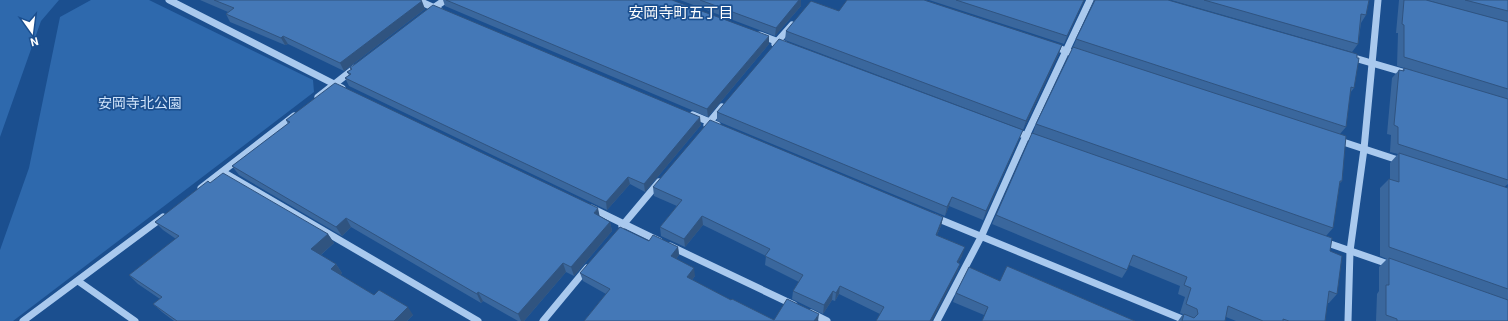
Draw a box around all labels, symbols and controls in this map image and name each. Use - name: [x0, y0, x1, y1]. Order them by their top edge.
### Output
- district label: 安岡寺町五丁目: [628, 4, 734, 22]
- north arrow: [12, 12, 52, 52]
- text: N: [29, 34, 40, 49]
- park label: 安岡寺北公園: [98, 95, 182, 111]

